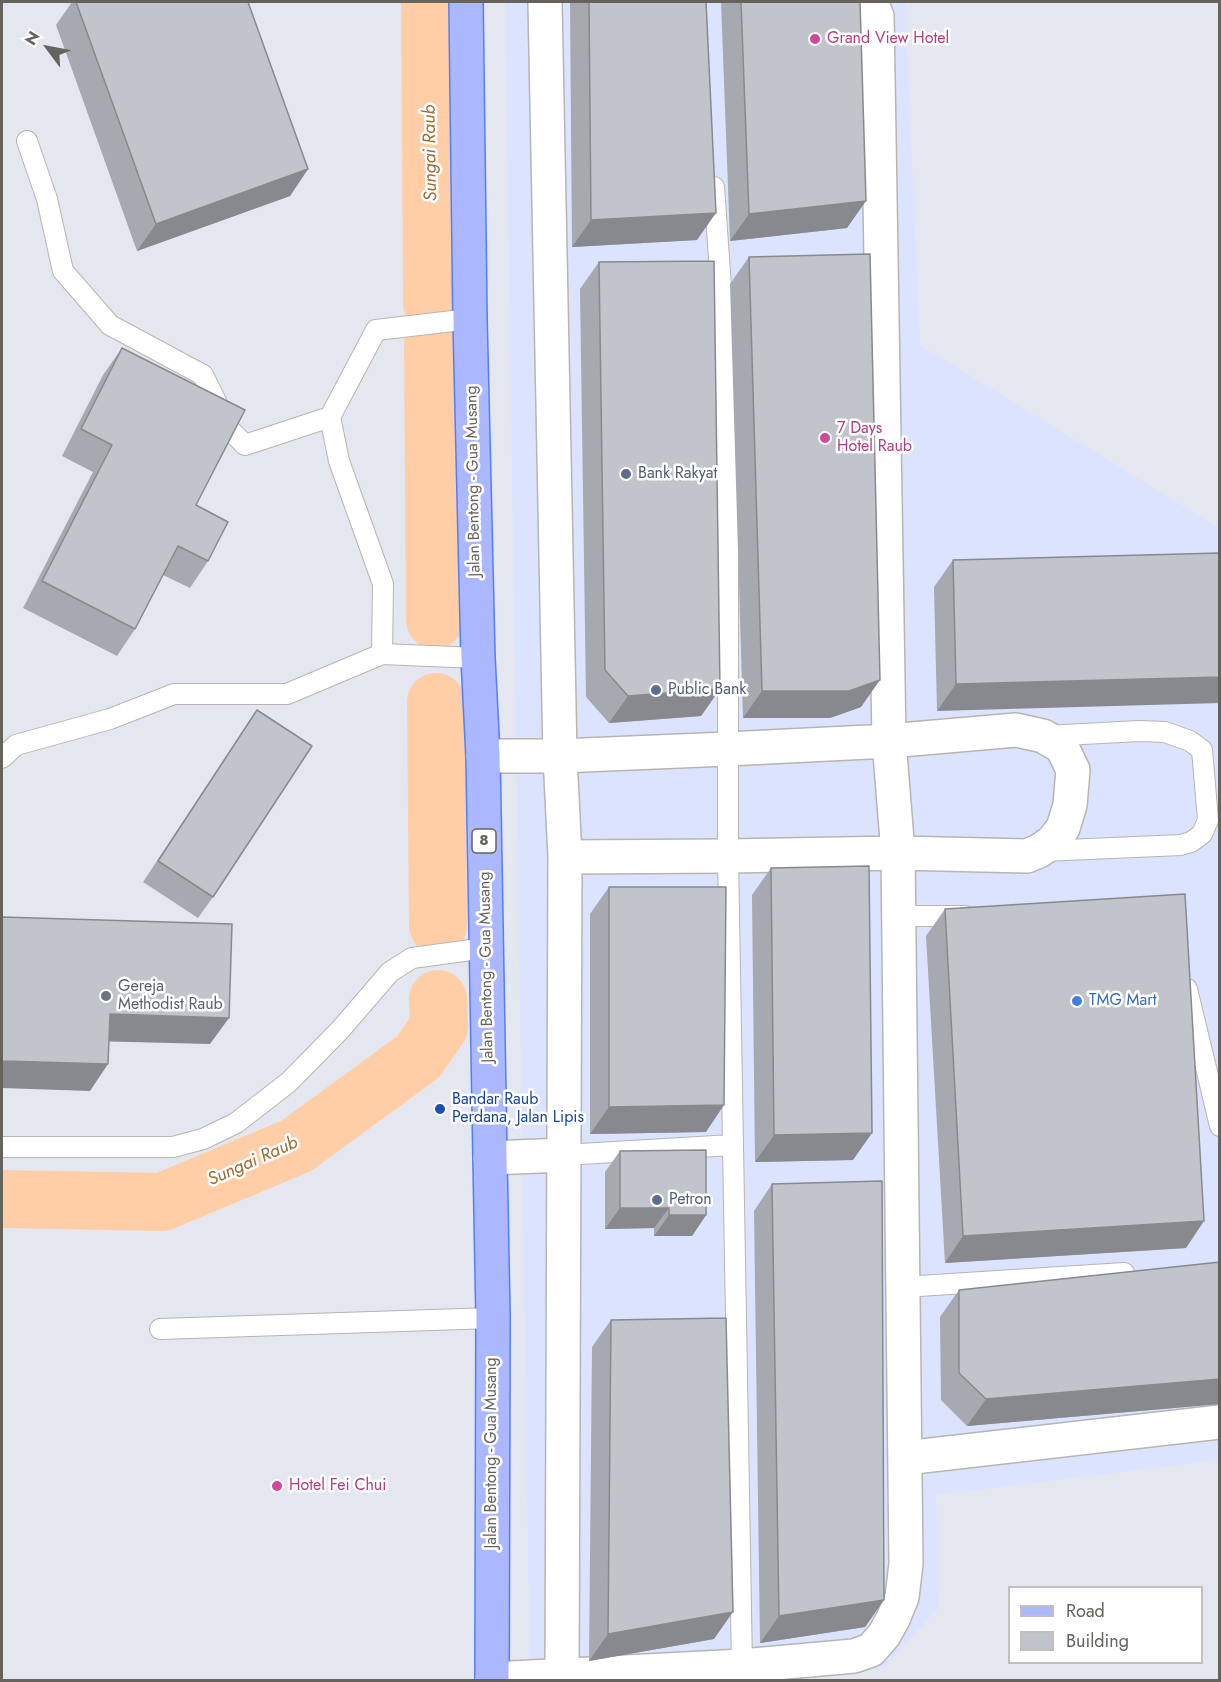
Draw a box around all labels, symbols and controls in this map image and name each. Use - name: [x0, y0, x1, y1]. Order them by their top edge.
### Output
- north arrow: [18, 18, 78, 78]
- text: N: [19, 27, 45, 50]
- place label: Grand View Hotel: [827, 29, 949, 49]
- marker: Grand View Hotel: [808, 32, 822, 46]
- water label: Sungai Raub: [419, 105, 443, 201]
- street label: Jalan Bentong - Gua Musang: [463, 385, 485, 577]
- place label: 7 Days Hotel Raub: [837, 419, 912, 457]
- marker: 7 Days Hotel Raub: [818, 431, 832, 445]
- place label: Bank Rakyat: [638, 464, 717, 484]
- marker: Bank Rakyat: [619, 467, 633, 481]
- place label: Public Bank: [668, 680, 746, 700]
- marker: Public Bank: [649, 683, 663, 697]
- road number: 8: [472, 829, 496, 853]
- street label: Jalan Bentong - Gua Musang: [476, 871, 498, 1063]
- place label: Gereja Methodist Raub: [118, 977, 223, 1015]
- marker: Gereja Methodist Raub: [99, 989, 113, 1003]
- place label: TMG Mart: [1089, 991, 1157, 1011]
- marker: TMG Mart: [1070, 994, 1084, 1008]
- place label: Bandar Raub Perdana, Jalan Lipis: [452, 1090, 584, 1128]
- marker: Bandar Raub Perdana, Jalan Lipis: [433, 1102, 447, 1116]
- water label: Sungai Raub: [204, 1132, 302, 1192]
- place label: Petron: [669, 1190, 712, 1210]
- marker: Petron: [650, 1193, 664, 1207]
- street label: Jalan Bentong - Gua Musang: [482, 1357, 502, 1549]
- place label: Hotel Fei Chui: [289, 1476, 386, 1496]
- marker: Hotel Fei Chui: [270, 1479, 284, 1493]
- legend: [1008, 1586, 1203, 1664]
- text: Road: [1066, 1598, 1105, 1624]
- text: Building: [1066, 1628, 1129, 1654]

